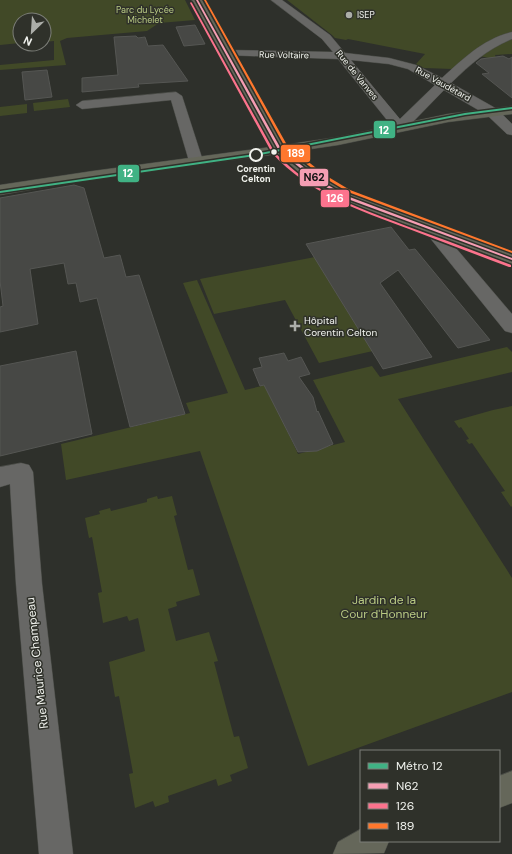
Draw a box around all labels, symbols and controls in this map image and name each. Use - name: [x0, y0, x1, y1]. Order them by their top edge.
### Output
- park label: Parc du Lycée Michelet: [116, 4, 174, 26]
- place label: ISEP: [357, 9, 375, 21]
- marker: ISEP: [344, 10, 354, 20]
- north arrow: [12, 12, 52, 52]
- text: N: [21, 33, 34, 49]
- street label: Rue de Vanves: [333, 48, 381, 103]
- street label: Rue Voltaire: [259, 49, 309, 61]
- street label: Rue Vaudétard: [413, 64, 473, 104]
- line badge: 12: [373, 120, 396, 139]
- text: 12: [379, 123, 389, 137]
- line badge: 189: [280, 144, 311, 163]
- text: 189: [287, 146, 305, 160]
- unlabelled marker: [269, 147, 279, 157]
- marker: Corentin Celton: [249, 148, 263, 162]
- place label: Corentin Celton: [237, 163, 275, 185]
- line badge: 12: [117, 164, 140, 183]
- text: 12: [123, 166, 133, 180]
- line badge: N62: [299, 168, 329, 187]
- text: N62: [303, 170, 325, 184]
- line badge: 126: [320, 189, 350, 208]
- text: 126: [326, 191, 344, 205]
- place label: Hôpital Corentin Celton: [304, 314, 378, 339]
- marker: Hôpital Corentin Celton: [289, 320, 301, 332]
- park label: Jardin de la Cour d'Honneur: [341, 592, 428, 622]
- street label: Rue Maurice Champeau: [22, 596, 52, 730]
- legend: [360, 750, 500, 842]
- text: Métro 12: [396, 758, 443, 774]
- text: N62: [396, 778, 419, 794]
- text: 126: [396, 798, 414, 814]
- text: 189: [396, 818, 414, 834]

